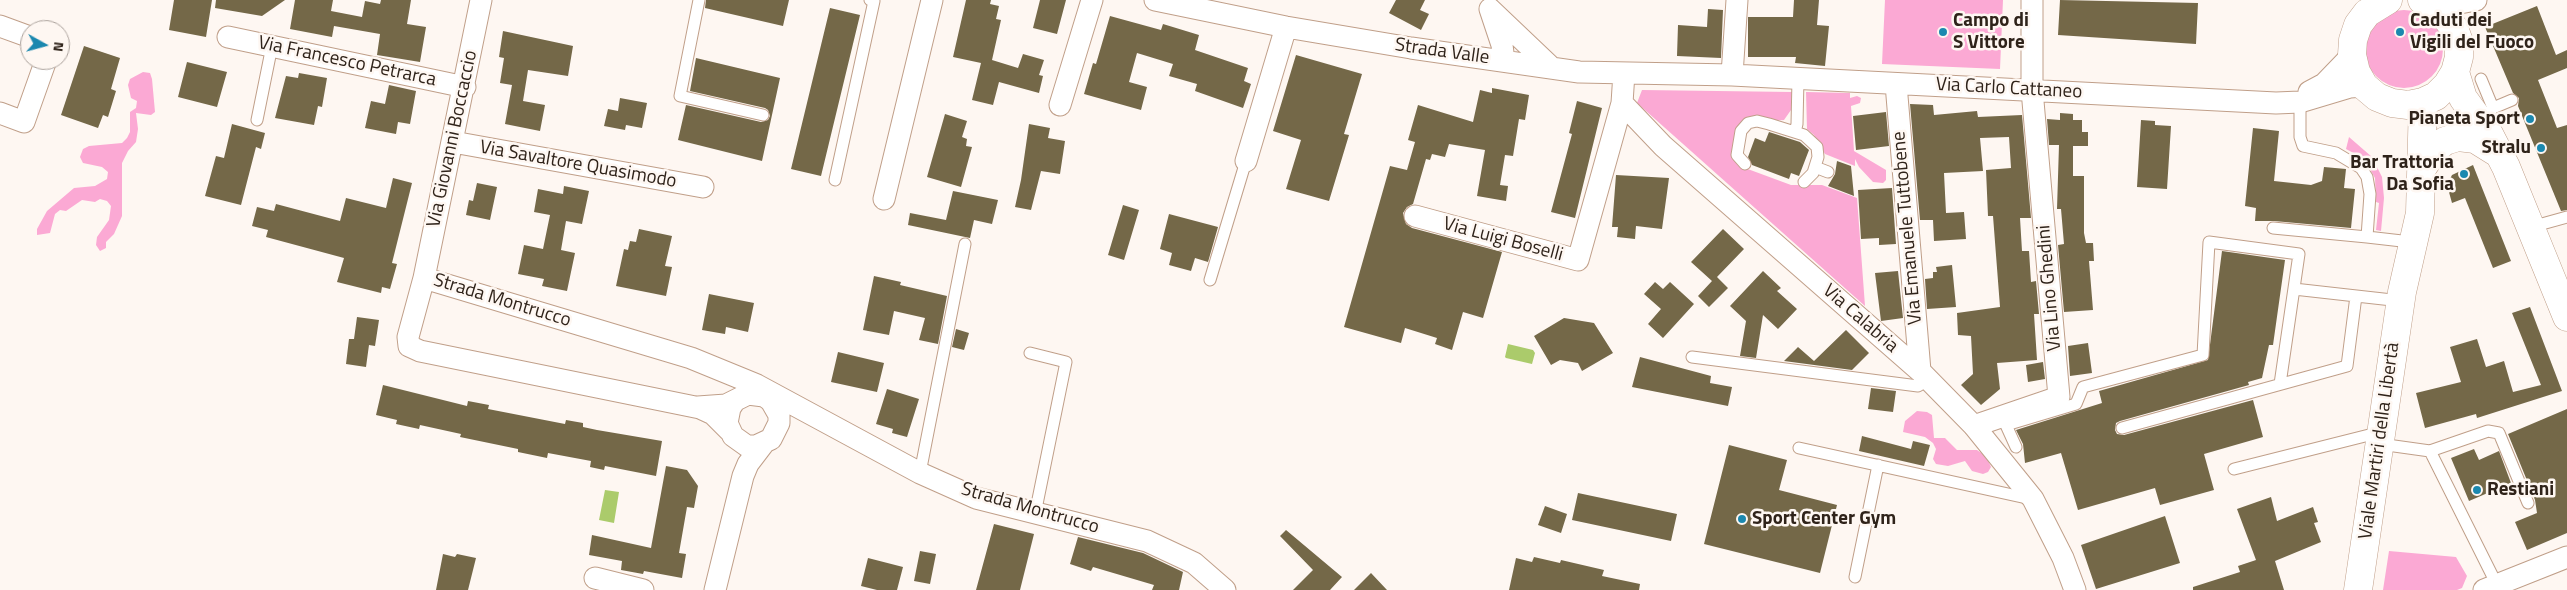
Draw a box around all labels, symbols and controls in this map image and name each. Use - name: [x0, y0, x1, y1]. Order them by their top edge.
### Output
- place label: Campo di S Vittore: [1953, 10, 2029, 54]
- place label: Caduti dei Vigili del Fuoco: [2410, 10, 2534, 54]
- north arrow: [20, 20, 70, 70]
- marker: Campo di S Vittore: [1937, 26, 1949, 38]
- marker: Caduti dei Vigili del Fuoco: [2394, 26, 2406, 38]
- street label: Via Francesco Petrarca: [256, 32, 438, 92]
- street label: Strada Valle: [1393, 34, 1491, 70]
- text: N: [48, 41, 70, 53]
- street label: Via Giovanni Boccaccio: [423, 48, 483, 230]
- street label: Via Carlo Cattaneo: [1935, 74, 2083, 104]
- place label: Pianeta Sport: [2408, 108, 2520, 130]
- marker: Pianeta Sport: [2524, 113, 2536, 125]
- street label: Via Emanuele Tuttobene: [1888, 130, 1928, 326]
- street label: Via Savaltore Quasimodo: [478, 136, 678, 194]
- place label: Stralu: [2481, 137, 2531, 159]
- marker: Stralu: [2535, 142, 2547, 154]
- place label: Bar Trattoria Da Sofia: [2350, 152, 2454, 196]
- marker: Bar Trattoria Da Sofia: [2458, 168, 2470, 180]
- street label: Via Luigi Boselli: [1440, 213, 1566, 267]
- street label: Via Lino Ghedini: [2033, 224, 2067, 352]
- street label: Strada Montrucco: [431, 269, 573, 333]
- street label: Via Calabria: [1817, 280, 1903, 358]
- street label: Viale Martiri della Libertà: [2355, 341, 2405, 541]
- street label: Strada Montrucco: [958, 478, 1102, 540]
- place label: Restiani: [2487, 479, 2554, 501]
- marker: Restiani: [2471, 484, 2483, 496]
- place label: Sport Center Gym: [1752, 508, 1896, 530]
- marker: Sport Center Gym: [1736, 513, 1748, 525]

